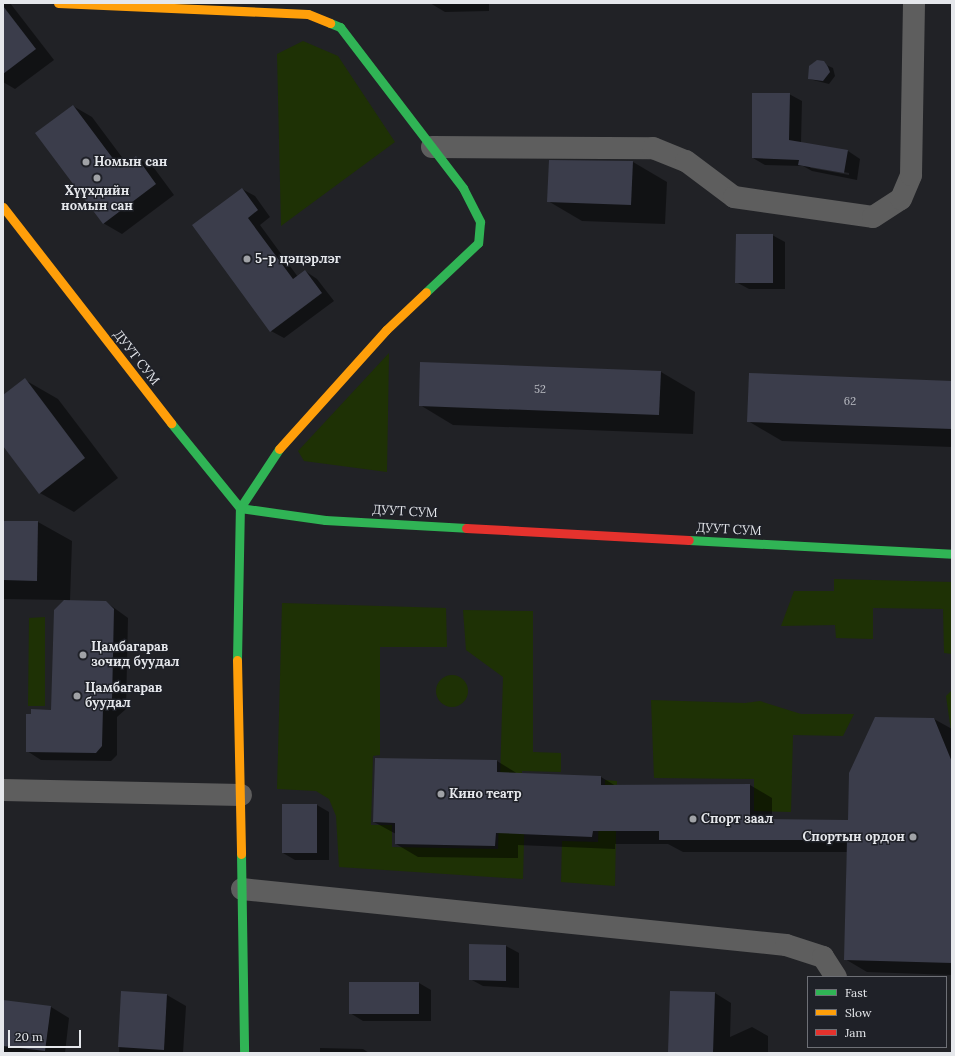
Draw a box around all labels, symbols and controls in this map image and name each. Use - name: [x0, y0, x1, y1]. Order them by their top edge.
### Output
- place label: Номын сан: [94, 154, 167, 170]
- marker: Номын сан: [81, 157, 91, 167]
- marker: Хүүхдийн номын сан: [92, 173, 102, 183]
- place label: Хүүхдийн номын сан: [61, 184, 133, 215]
- place label: 5-р цэцэрлэг: [255, 251, 341, 267]
- marker: 5-р цэцэрлэг: [242, 254, 252, 264]
- street label: ДУУТ СУМ: [110, 327, 162, 389]
- house number: 52: [534, 382, 546, 396]
- house number: 62: [844, 394, 856, 408]
- street label: ДУУТ СУМ: [372, 502, 438, 522]
- street label: ДУУТ СУМ: [696, 520, 762, 540]
- place label: Цамбагарав зочид буудал: [91, 640, 179, 671]
- marker: Цамбагарав зочид буудал: [78, 650, 88, 660]
- place label: Цамбагарав буудал: [85, 681, 162, 712]
- marker: Цамбагарав буудал: [72, 691, 82, 701]
- place label: Кино театр: [449, 786, 521, 802]
- marker: Кино театр: [436, 789, 446, 799]
- place label: Спорт заал: [701, 811, 773, 827]
- marker: Спорт заал: [688, 814, 698, 824]
- place label: Спортын ордон: [802, 829, 905, 845]
- marker: Спортын ордон: [908, 832, 918, 842]
- legend: [807, 976, 947, 1048]
- text: Fast: [845, 985, 868, 1000]
- text: Slow: [845, 1005, 872, 1020]
- scale bar: [10, 1022, 83, 1048]
- text: Jam: [845, 1025, 866, 1040]
- text: 20 m: [15, 1029, 43, 1044]

